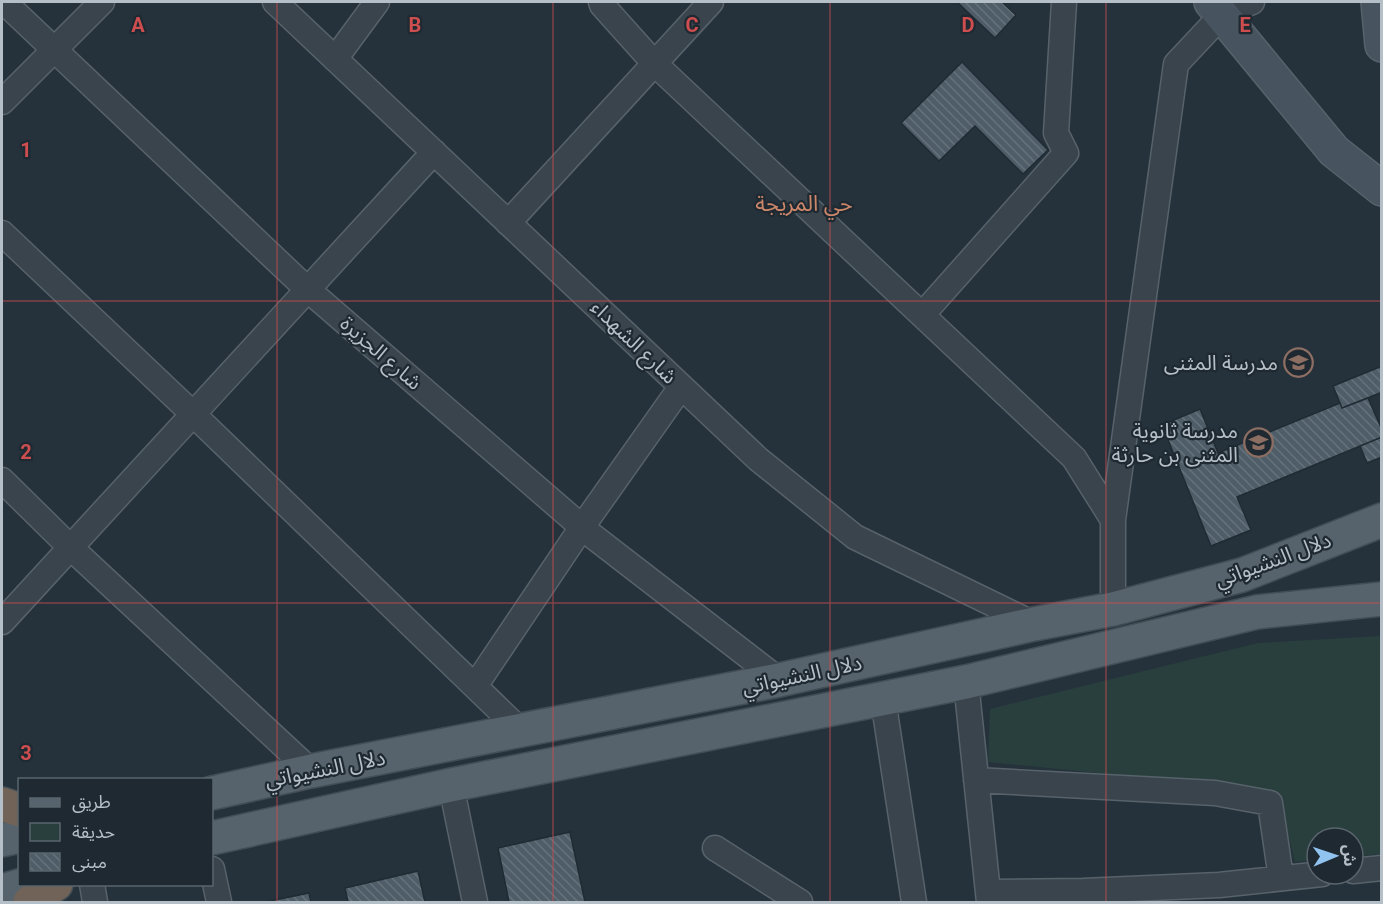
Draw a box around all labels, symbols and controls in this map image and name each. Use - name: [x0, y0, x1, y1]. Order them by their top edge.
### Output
- text: A: [131, 13, 145, 37]
- text: B: [409, 13, 421, 37]
- text: C: [685, 13, 699, 37]
- text: D: [962, 13, 975, 37]
- text: E: [1239, 13, 1251, 37]
- text: 1: [20, 138, 32, 162]
- district label: حي المريجة: [755, 191, 853, 220]
- street label: شارع الشهداء: [584, 295, 682, 391]
- street label: شارع الجزيرة: [333, 311, 427, 397]
- school or university icon: مدرسة المثنى: [1283, 347, 1315, 379]
- place label: مدرسة المثنى: [1164, 351, 1278, 375]
- place label: مدرسة ثانوية المثنى بن حارثة: [1111, 419, 1238, 467]
- school or university icon: مدرسة ثانوية المثنى بن حارثة: [1243, 427, 1275, 459]
- text: 2: [20, 440, 32, 464]
- street label: دلال النشيواتي: [1212, 528, 1336, 596]
- street label: دلال النشيواتي: [740, 651, 865, 703]
- text: 3: [20, 741, 32, 765]
- street label: دلال النشيواتي: [263, 746, 388, 796]
- legend: [18, 778, 213, 886]
- text: طريق: [72, 791, 111, 813]
- text: حديقة: [72, 821, 115, 842]
- north arrow: [1305, 826, 1365, 886]
- text: ش: [1340, 844, 1359, 867]
- text: مبنى: [72, 851, 107, 873]

